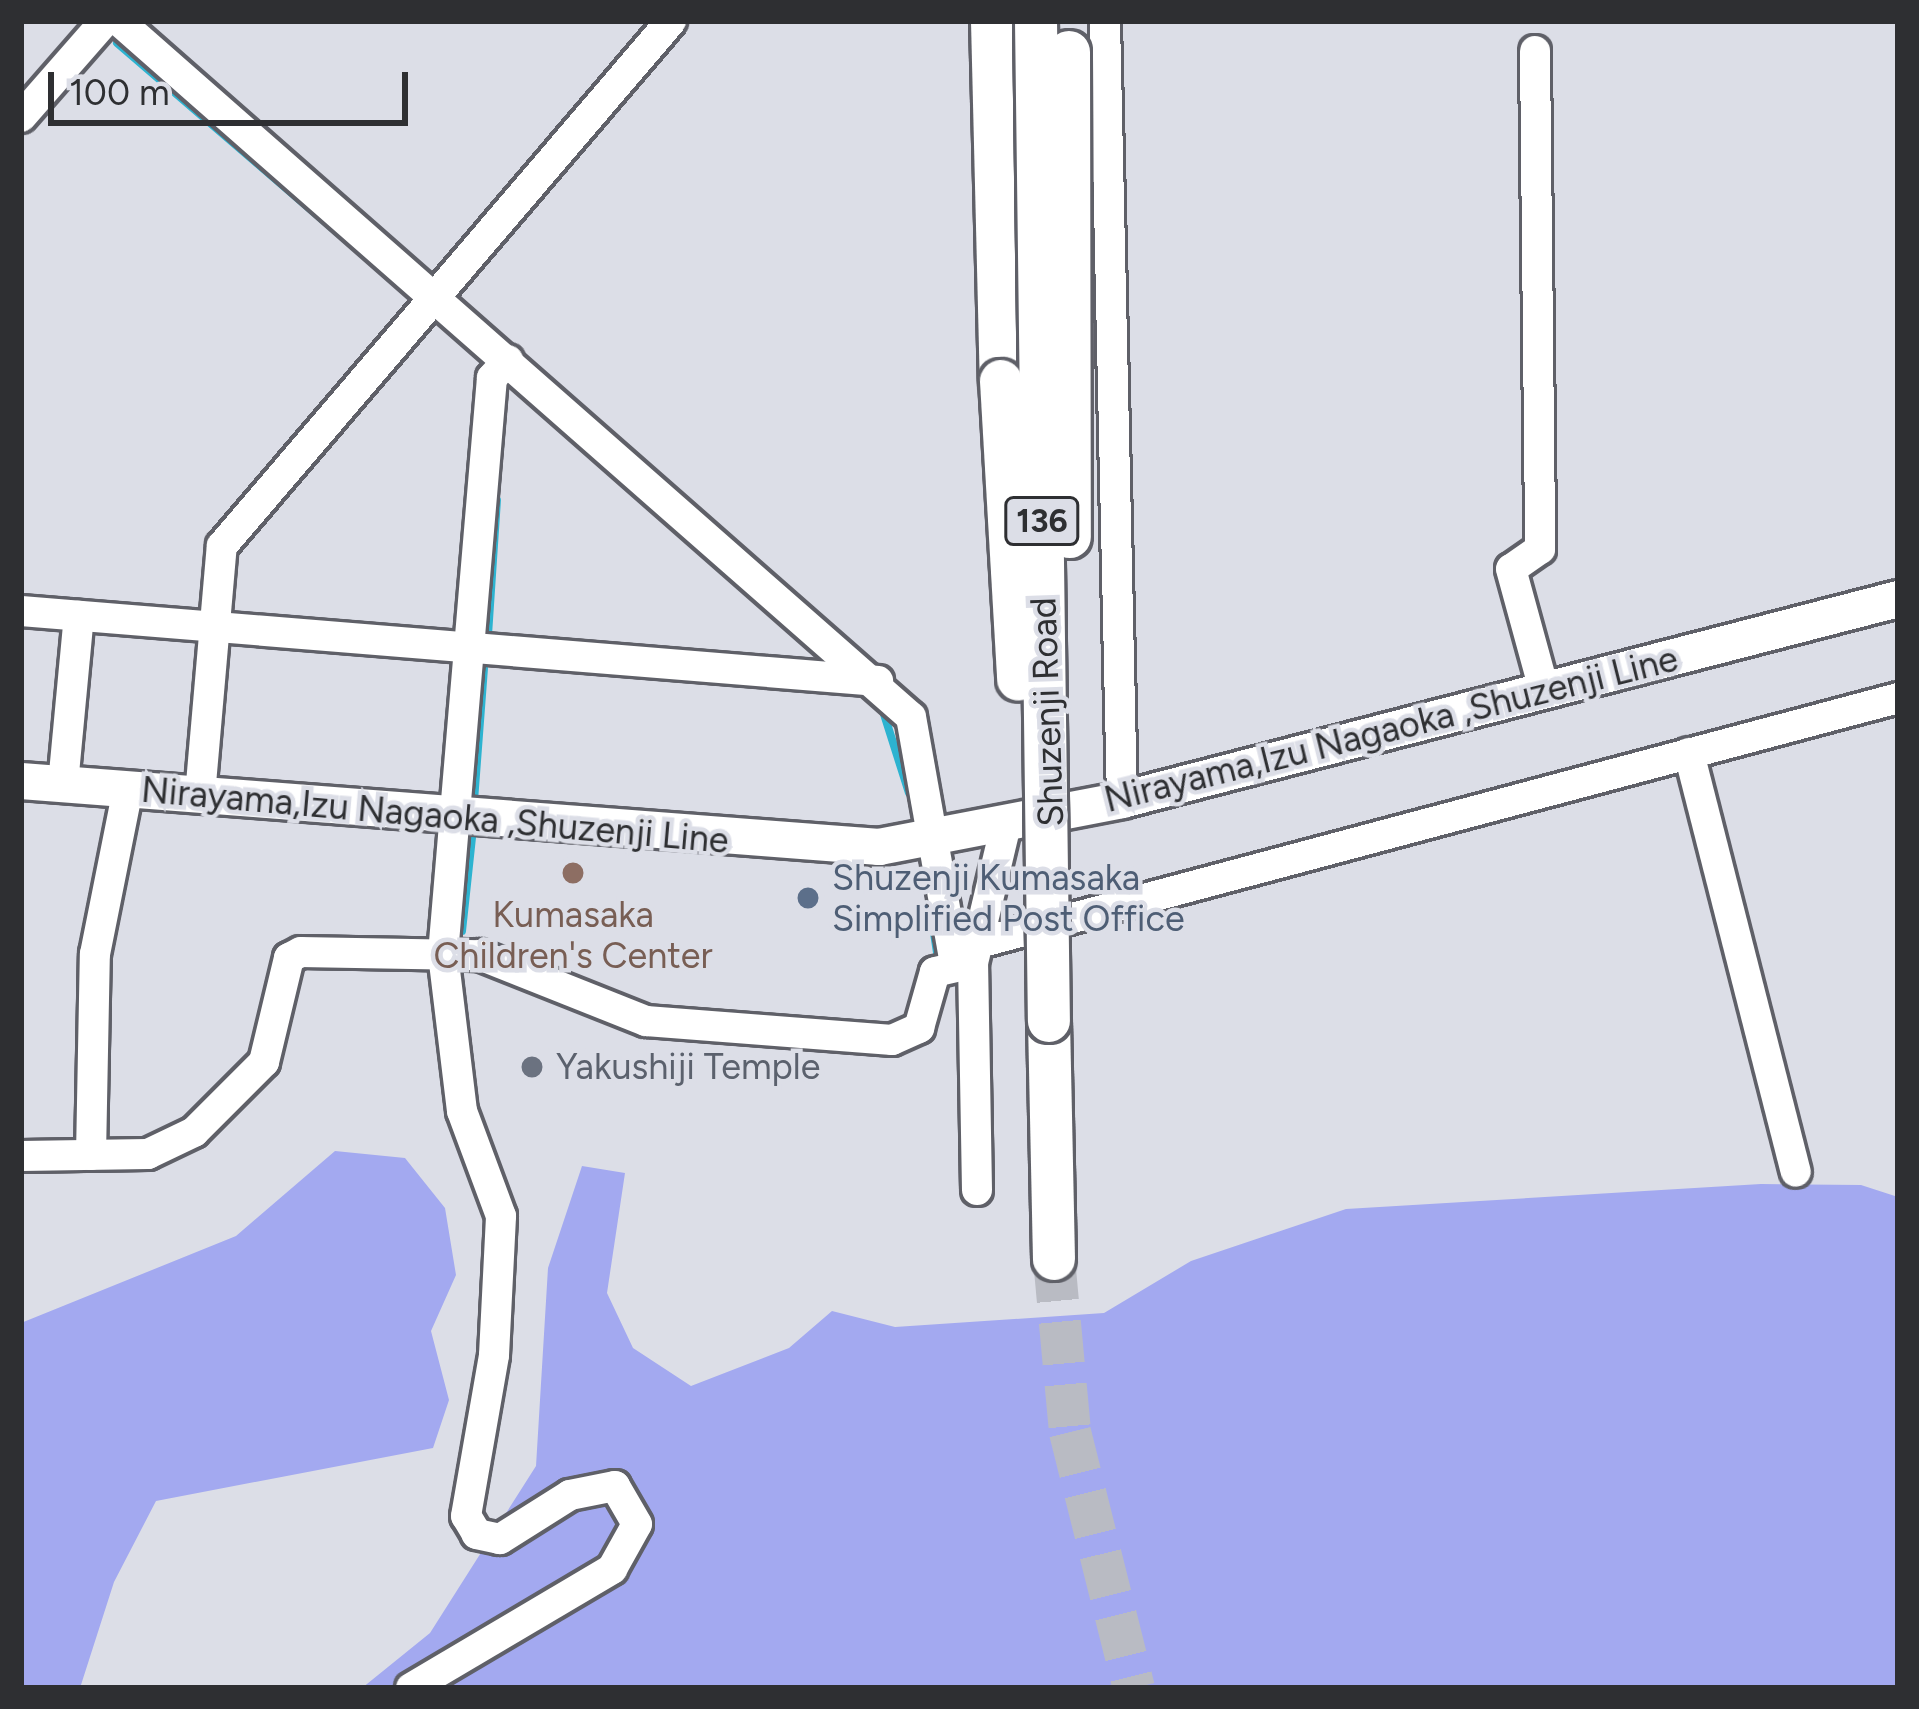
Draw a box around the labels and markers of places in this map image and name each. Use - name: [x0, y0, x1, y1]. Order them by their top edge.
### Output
- place label: Shuzenji Kumasaka Simplified Post Office: [832, 855, 1185, 940]
- marker: Kumasaka Children's Center: [560, 860, 586, 886]
- marker: Shuzenji Kumasaka Simplified Post Office: [795, 885, 821, 911]
- place label: Kumasaka Children's Center: [433, 892, 713, 977]
- place label: Yakushiji Temple: [556, 1045, 820, 1089]
- marker: Yakushiji Temple: [519, 1054, 545, 1080]

